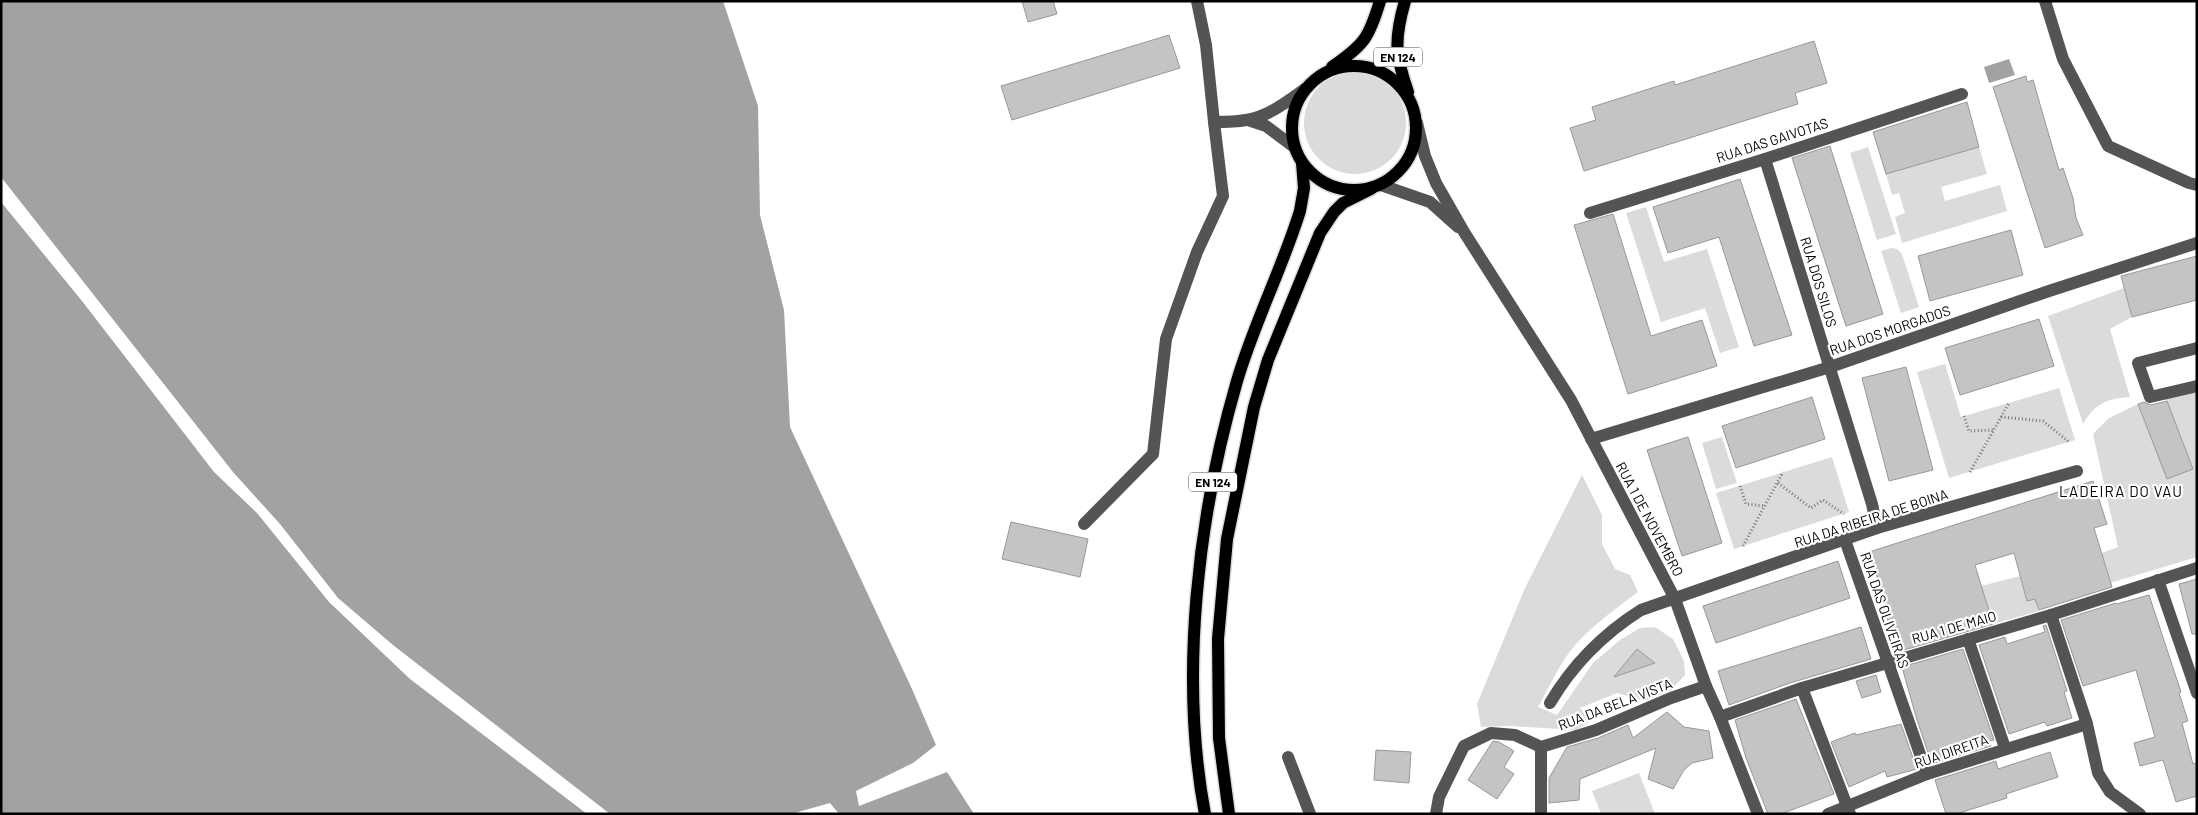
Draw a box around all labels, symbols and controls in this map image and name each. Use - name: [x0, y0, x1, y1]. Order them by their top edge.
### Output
- road number: EN 124: [1374, 48, 1422, 66]
- street label: RUA DAS GAIVOTAS: [1714, 114, 1830, 166]
- street label: RUA DOS SILOS: [1797, 235, 1841, 329]
- street label: RUA DOS MORGADOS: [1827, 301, 1953, 359]
- street label: RUA 1 DE NOVEMBRO: [1613, 459, 1687, 579]
- road number: EN 124: [1189, 472, 1237, 492]
- district label: LADEIRA DO VAU: [2059, 482, 2183, 500]
- street label: RUA DA RIBEIRA DE BOINA: [1792, 485, 1951, 551]
- street label: RUA DAS OLIVEIRAS: [1857, 550, 1913, 670]
- street label: RUA 1 DE MAIO: [1910, 607, 1998, 647]
- street label: RUA DA BELA VISTA: [1555, 674, 1675, 734]
- street label: RUA DIREITA: [1912, 730, 1991, 772]

